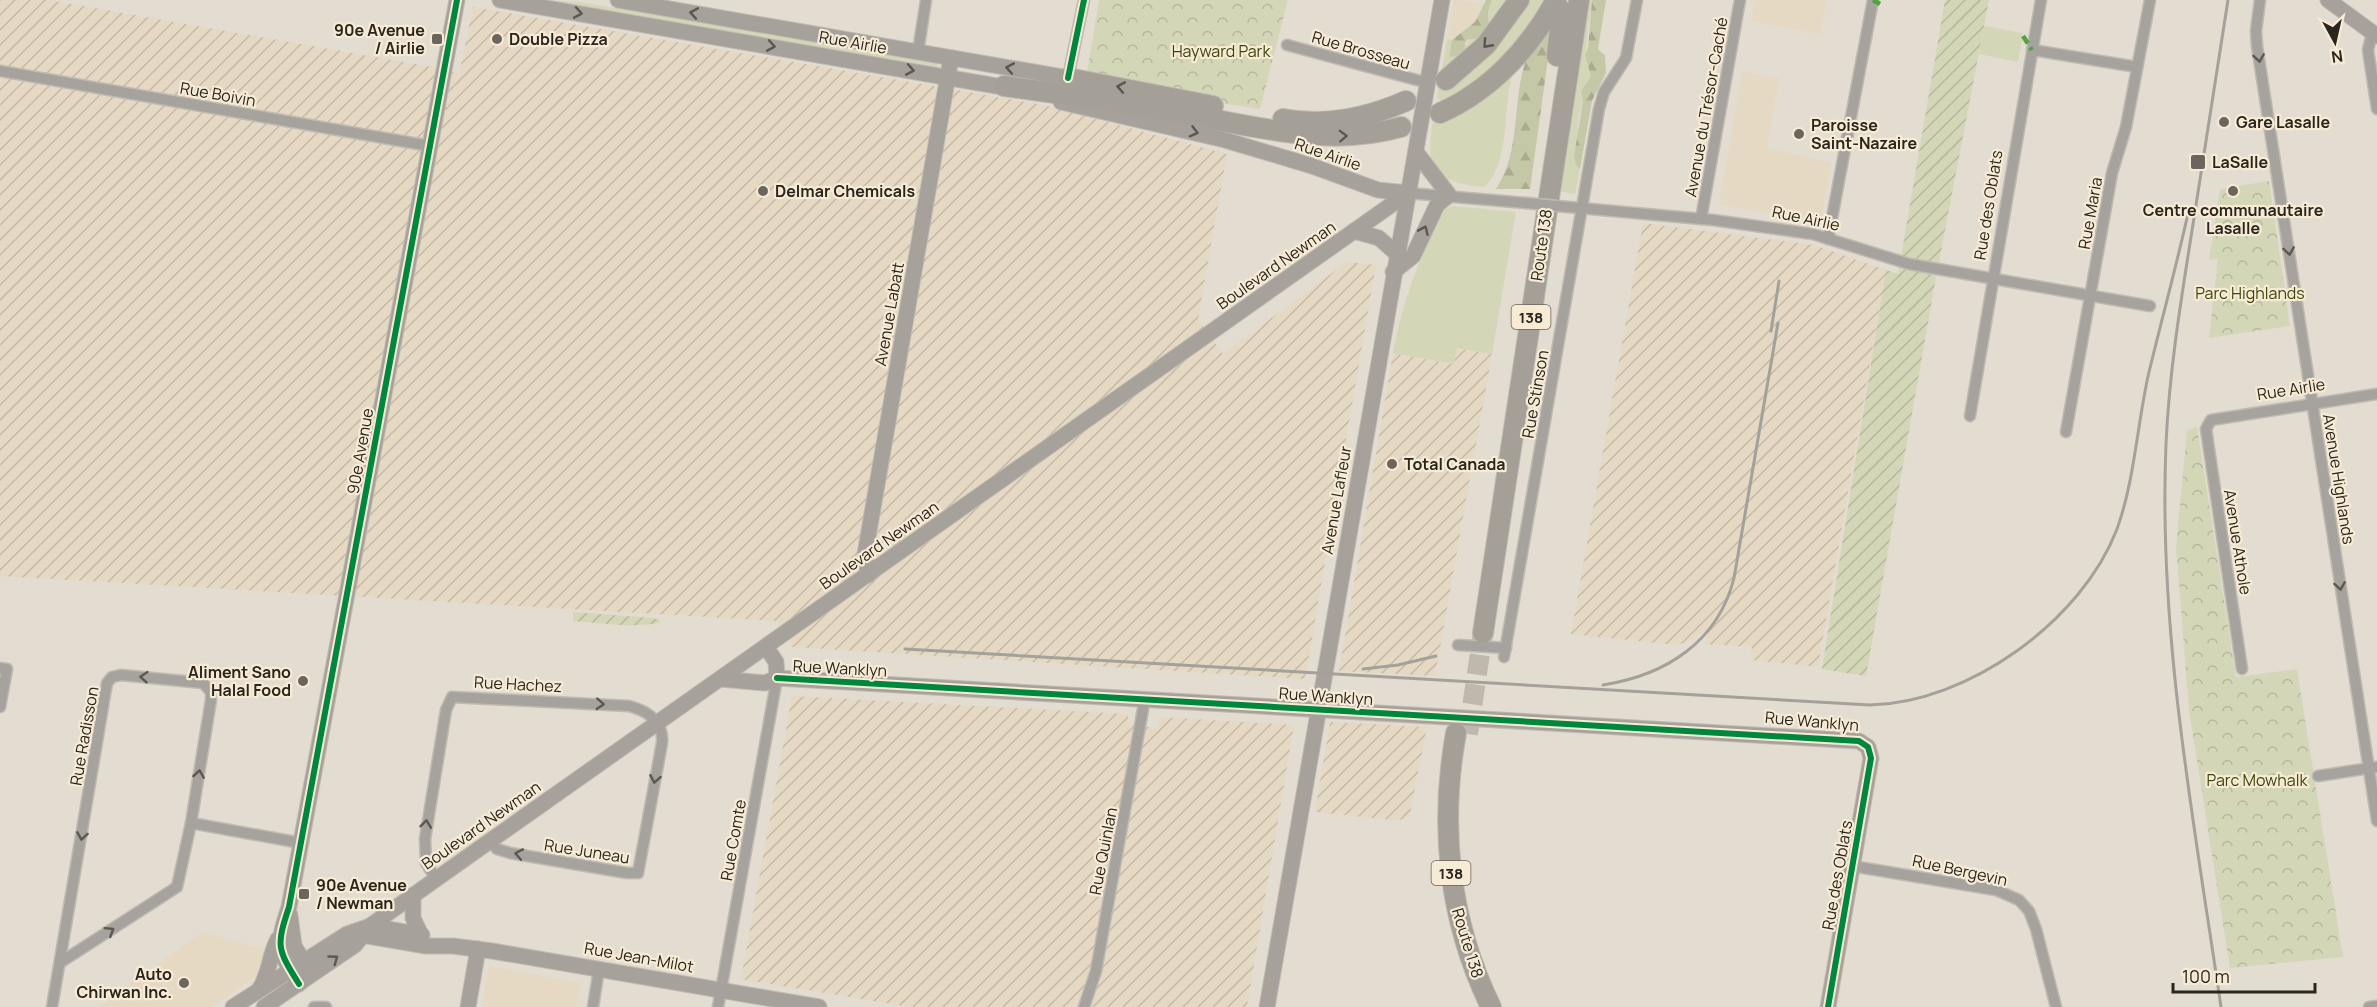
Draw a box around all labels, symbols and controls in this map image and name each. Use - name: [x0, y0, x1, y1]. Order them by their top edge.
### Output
- one-way arrow: [574, 7, 583, 19]
- one-way arrow: [690, 7, 700, 20]
- north arrow: [2305, 12, 2365, 72]
- street label: Avenue du Trésor-Caché: [1679, 15, 1733, 199]
- place label: 90e Avenue / Airlie: [334, 19, 425, 59]
- street label: Rue Airlie: [817, 25, 889, 59]
- street label: Rue Brosseau: [1309, 25, 1413, 75]
- place label: Double Pizza: [509, 28, 608, 50]
- marker: 90e Avenue / Airlie: [430, 32, 444, 46]
- marker: Double Pizza: [490, 32, 504, 46]
- one-way arrow: [1483, 37, 1494, 48]
- one-way arrow: [765, 39, 775, 52]
- park label: Hayward Park: [1172, 40, 1271, 62]
- text: N: [2330, 45, 2344, 69]
- one-way arrow: [2253, 53, 2265, 63]
- one-way arrow: [1005, 62, 1015, 75]
- one-way arrow: [905, 63, 915, 76]
- street label: Rue Boivin: [178, 77, 258, 111]
- one-way arrow: [1116, 81, 1126, 94]
- place label: Gare Lasalle: [2236, 111, 2331, 133]
- place label: Paroisse Saint-Nazaire: [1811, 114, 1918, 154]
- marker: Gare Lasalle: [2217, 115, 2231, 129]
- one-way arrow: [1189, 124, 1199, 137]
- marker: Paroisse Saint-Nazaire: [1792, 127, 1806, 141]
- one-way arrow: [1338, 130, 1347, 142]
- street label: Rue Airlie: [1292, 132, 1364, 176]
- street label: Rue des Oblats: [1968, 148, 2008, 262]
- place label: LaSalle: [2212, 151, 2268, 173]
- marker: LaSalle: [2189, 153, 2207, 171]
- street label: Rue Maria: [2073, 175, 2107, 251]
- place label: Delmar Chemicals: [775, 180, 915, 202]
- marker: Delmar Chemicals: [756, 184, 770, 198]
- marker: Centre communautaire Lasalle: [2226, 184, 2240, 198]
- place label: Centre communautaire Lasalle: [2143, 199, 2324, 239]
- street label: Rue Airlie: [1770, 200, 1842, 236]
- street label: Route 138: [1525, 208, 1557, 282]
- street label: Boulevard Newman: [1212, 216, 1340, 314]
- one-way arrow: [1417, 226, 1429, 237]
- one-way arrow: [2282, 245, 2295, 255]
- street label: Avenue Labatt: [869, 260, 909, 368]
- park label: Parc Highlands: [2195, 282, 2305, 304]
- road number: 138: [1512, 305, 1550, 329]
- street label: Rue Stinson: [1516, 348, 1554, 440]
- street label: Rue Airlie: [2255, 373, 2327, 405]
- street label: 90e Avenue: [342, 406, 378, 496]
- street label: Avenue Highlands: [2318, 412, 2360, 546]
- street label: Avenue Lafleur: [1316, 444, 1356, 556]
- place label: Total Canada: [1404, 453, 1506, 475]
- marker: Total Canada: [1385, 457, 1399, 471]
- street label: Avenue Athole: [2219, 488, 2257, 596]
- street label: Boulevard Newman: [815, 496, 943, 594]
- one-way arrow: [2334, 581, 2346, 590]
- street label: Rue Wanklyn: [792, 655, 888, 681]
- place label: Aliment Sano Halal Food: [188, 661, 291, 701]
- one-way arrow: [140, 671, 149, 684]
- street label: Rue Hachez: [473, 671, 563, 697]
- marker: Aliment Sano Halal Food: [296, 674, 310, 688]
- street label: Rue Wanklyn: [1278, 682, 1374, 710]
- street label: Rue Radisson: [64, 685, 104, 787]
- one-way arrow: [596, 698, 605, 711]
- street label: Rue Wanklyn: [1764, 706, 1860, 736]
- park label: Parc Mowhalk: [2207, 769, 2308, 791]
- one-way arrow: [192, 770, 205, 780]
- one-way arrow: [650, 775, 662, 784]
- street label: Boulevard Newman: [417, 776, 545, 874]
- street label: Rue Comte: [715, 798, 751, 882]
- street label: Rue Quinlan: [1084, 805, 1122, 897]
- street label: Rue des Oblats: [1817, 818, 1857, 932]
- one-way arrow: [420, 819, 432, 828]
- one-way arrow: [76, 831, 89, 841]
- street label: Rue Juneau: [543, 833, 631, 869]
- one-way arrow: [514, 848, 524, 861]
- street label: Rue Bergevin: [1910, 849, 2010, 891]
- road number: 138: [1432, 861, 1470, 885]
- place label: 90e Avenue / Newman: [316, 874, 407, 914]
- marker: 90e Avenue / Newman: [297, 887, 311, 901]
- street label: Route 138: [1447, 905, 1489, 981]
- one-way arrow: [104, 928, 115, 939]
- street label: Rue Jean-Milot: [583, 937, 695, 977]
- one-way arrow: [328, 956, 339, 967]
- scale bar: [2173, 956, 2316, 994]
- place label: Auto Chirwan Inc.: [76, 963, 172, 1003]
- text: 100 m: [2182, 964, 2230, 988]
- marker: Auto Chirwan Inc.: [177, 976, 191, 990]

